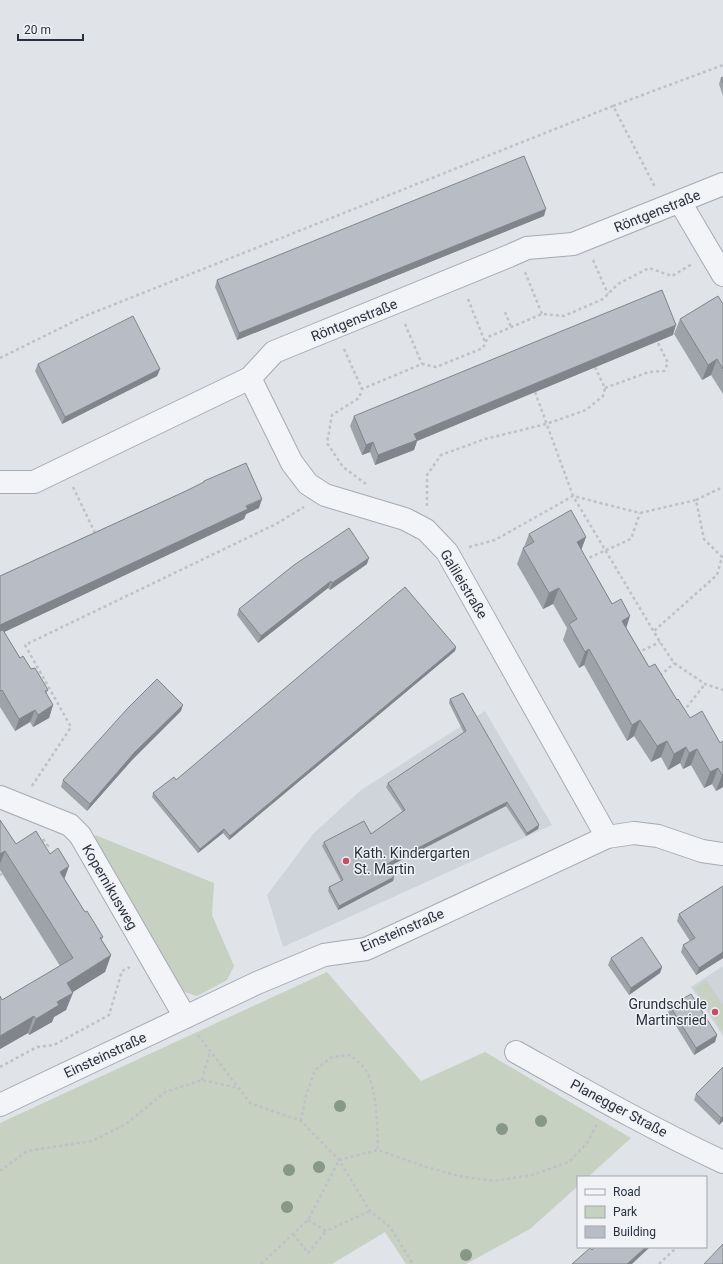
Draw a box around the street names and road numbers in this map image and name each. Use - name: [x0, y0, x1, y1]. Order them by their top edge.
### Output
- street label: Röntgenstraße: [612, 186, 702, 236]
- street label: Röntgenstraße: [309, 295, 399, 345]
- street label: Galileistraße: [437, 547, 491, 621]
- street label: Kopernikusweg: [79, 842, 141, 932]
- street label: Einsteinstraße: [358, 905, 446, 955]
- street label: Einsteinstraße: [61, 1029, 149, 1081]
- street label: Planegger Straße: [568, 1076, 670, 1140]

